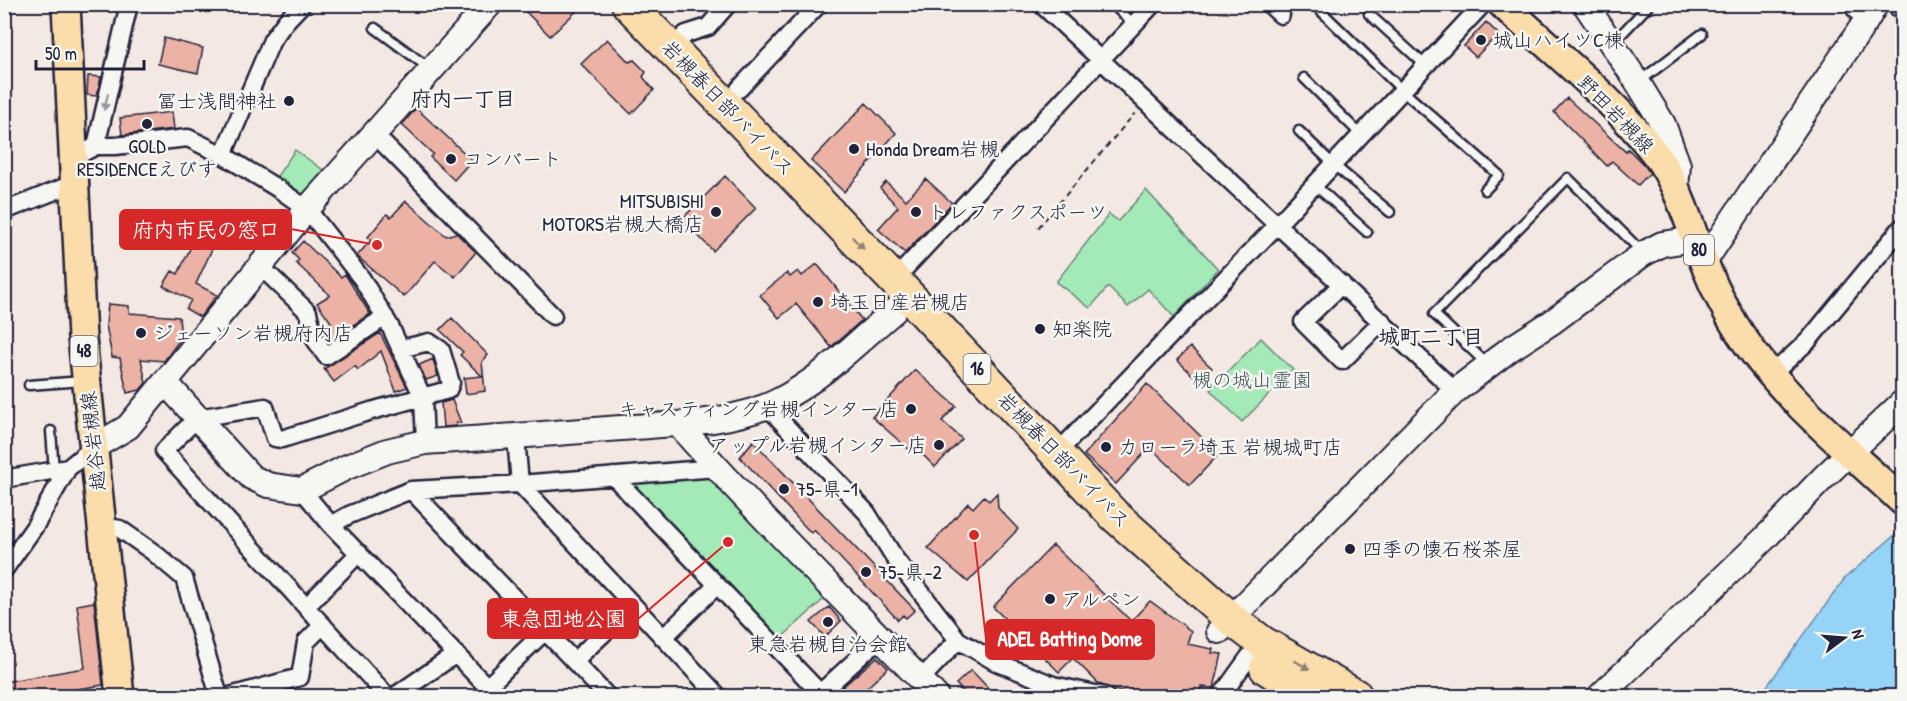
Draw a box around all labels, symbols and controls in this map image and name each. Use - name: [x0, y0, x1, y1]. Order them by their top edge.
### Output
- place label: 城山ハイツC棟: [1493, 26, 1624, 53]
- scale bar: [36, 33, 144, 71]
- marker: 城山ハイツC棟: [1474, 33, 1488, 47]
- street label: 岩槻春日部バイパス: [656, 34, 800, 182]
- text: 50 m: [45, 41, 77, 66]
- street label: 野田岩槻線: [1572, 68, 1661, 159]
- district label: 府内一丁目: [411, 84, 516, 113]
- place label: 冨士浅間神社: [157, 87, 277, 114]
- one-way arrow: [101, 93, 111, 112]
- marker: 冨士浅間神社: [282, 94, 296, 108]
- marker: GOLD RESIDENCEえびす: [140, 117, 154, 131]
- place label: GOLD RESIDENCEえびす: [77, 132, 217, 182]
- place label: Honda Dream岩槻: [866, 135, 999, 162]
- marker: Honda Dream岩槻: [847, 142, 861, 156]
- place label: コンバート: [463, 145, 562, 172]
- marker: コンバート: [444, 152, 458, 166]
- place label: MITSUBISHI MOTORS岩槻大橋店: [542, 187, 704, 237]
- place label: トレファクスポーツ: [928, 198, 1107, 225]
- marker: MITSUBISHI MOTORS岩槻大橋店: [709, 205, 723, 219]
- marker: トレファクスポーツ: [909, 205, 923, 219]
- callout: 府内市民の窓口: [120, 210, 291, 249]
- text: 府内市民の窓口: [133, 215, 280, 244]
- road number: 80: [1684, 235, 1714, 265]
- one-way arrow: [851, 236, 865, 250]
- place label: 埼玉日産岩槻店: [830, 288, 970, 315]
- marker: 埼玉日産岩槻店: [811, 295, 825, 309]
- place label: 知楽院: [1052, 315, 1112, 342]
- place label: ジェーソン岩槻府内店: [153, 319, 353, 346]
- marker: 知楽院: [1033, 322, 1047, 336]
- district label: 城町二丁目: [1379, 322, 1484, 351]
- marker: ジェーソン岩槻府内店: [134, 326, 148, 340]
- road number: 48: [70, 336, 98, 366]
- road number: 16: [964, 354, 990, 384]
- park label: 槻の城山霊園: [1192, 366, 1312, 393]
- street label: 岩槻春日部バイパス: [992, 386, 1136, 534]
- street label: 越谷岩槻線: [74, 390, 111, 492]
- place label: キャスティング岩槻インター店: [619, 395, 899, 422]
- marker: キャスティング岩槻インター店: [904, 402, 918, 416]
- place label: アップル岩槻インター店: [709, 431, 927, 458]
- place label: カローラ埼玉 岩槻城町店: [1118, 433, 1343, 460]
- marker: アップル岩槻インター店: [932, 438, 946, 452]
- marker: カローラ埼玉 岩槻城町店: [1099, 440, 1113, 454]
- place label: 75-県-1: [796, 475, 858, 502]
- marker: 75-県-1: [777, 482, 791, 496]
- place label: 四季の懐石桜茶屋: [1362, 535, 1522, 562]
- marker: 四季の懐石桜茶屋: [1343, 542, 1357, 556]
- place label: 75-県-2: [878, 558, 943, 585]
- marker: 75-県-2: [859, 565, 873, 579]
- place label: アルペン: [1062, 585, 1141, 612]
- marker: アルペン: [1043, 592, 1057, 606]
- callout: 東急団地公園: [488, 599, 638, 638]
- text: 東急団地公園: [500, 604, 626, 633]
- north arrow: [1814, 608, 1874, 668]
- marker: 東急岩槻自治会館: [821, 615, 835, 629]
- callout: ADEL Batting Dome: [986, 620, 1154, 659]
- text: ADEL Batting Dome: [998, 624, 1143, 654]
- text: N: [1847, 627, 1870, 641]
- place label: 東急岩槻自治会館: [748, 630, 908, 657]
- one-way arrow: [1294, 660, 1310, 671]

